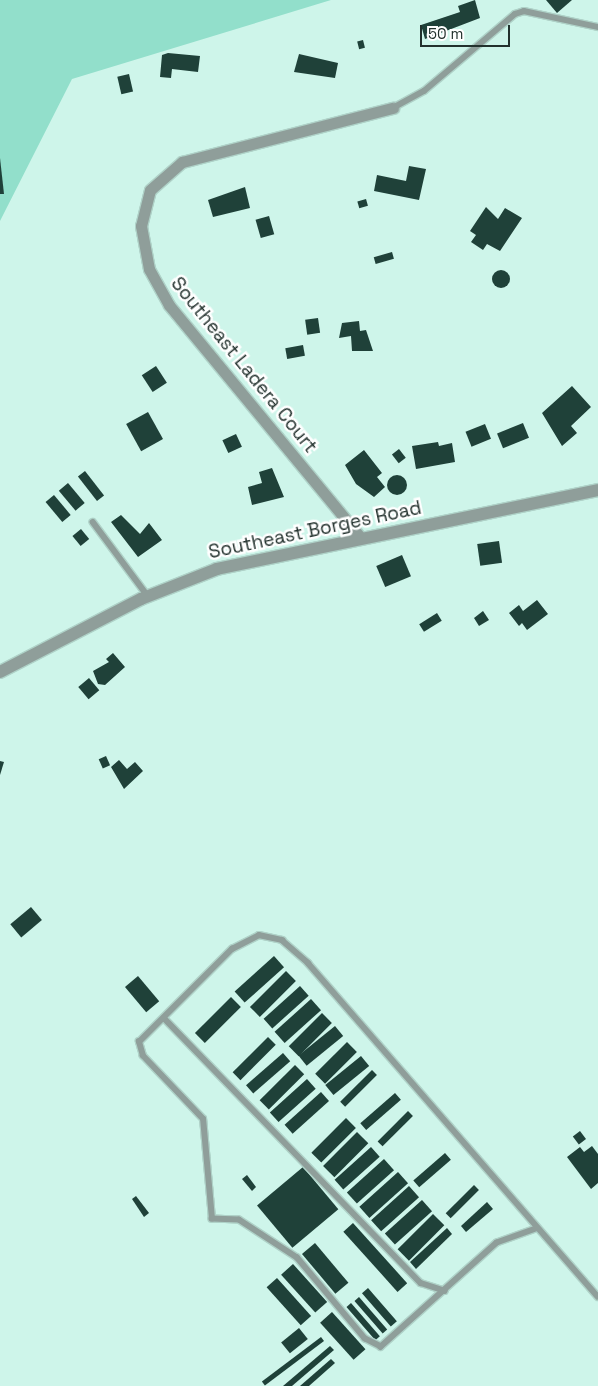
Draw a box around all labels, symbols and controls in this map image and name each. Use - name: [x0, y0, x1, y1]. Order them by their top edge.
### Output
- scale bar: [423, 15, 513, 47]
- text: 50 m: [428, 24, 463, 43]
- street label: Southeast Ladera Court: [166, 273, 322, 457]
- street label: Southeast Borges Road: [206, 496, 424, 564]

